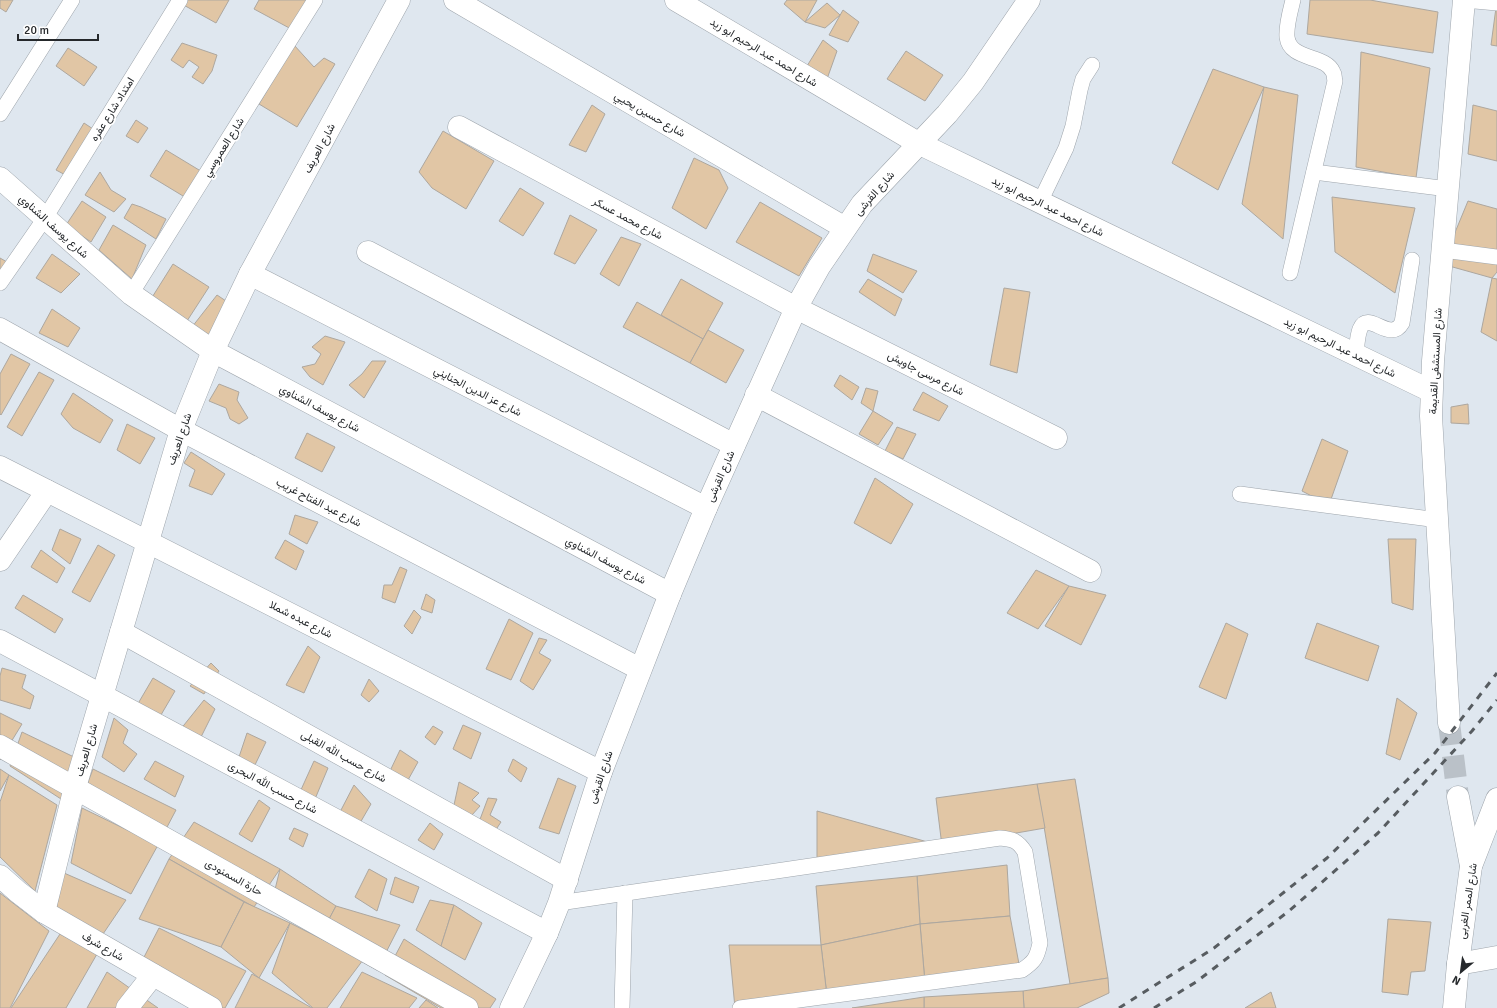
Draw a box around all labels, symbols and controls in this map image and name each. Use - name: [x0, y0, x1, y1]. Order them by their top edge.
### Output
- street label: شارع احمد عبد الرحيم ابو زيد: [707, 15, 820, 91]
- scale bar: [18, 16, 98, 42]
- text: 20 m: [24, 23, 49, 38]
- street label: امتداد شارع عفره: [88, 75, 138, 144]
- street label: شارع حسين يحيي: [611, 89, 688, 143]
- street label: شارع العمروسي: [200, 115, 250, 181]
- street label: شارع العريف: [301, 121, 339, 176]
- street label: شارع القرشى: [851, 168, 898, 219]
- street label: شارع احمد عبد الرحيم ابو زيد: [989, 174, 1106, 240]
- street label: شارع يوسف الشناوي: [14, 192, 91, 263]
- street label: شارع محمد عسكر: [589, 194, 665, 243]
- street label: شارع المستشفى القديمة: [1426, 307, 1446, 415]
- street label: شارع احمد عبد الرحيم ابو زيد: [1281, 315, 1398, 381]
- street label: شارع مرسى جاويش: [885, 349, 967, 399]
- street label: شارع عز الدين الجنايني: [430, 364, 524, 422]
- street label: شارع يوسف الشناوي: [276, 382, 362, 438]
- street label: شارع العريف: [164, 411, 196, 467]
- street label: شارع القرشى: [703, 448, 739, 504]
- street label: شارع عبد الفتاح غريب: [273, 475, 364, 531]
- street label: شارع يوسف الشناوي: [562, 534, 648, 590]
- street label: شارع عبده شملا: [267, 598, 335, 642]
- street label: شارع العريف: [73, 722, 101, 778]
- street label: شارع حسب الله القبلى: [298, 728, 389, 786]
- street label: شارع القرشى: [585, 749, 617, 806]
- street label: شارع حسب الله البحرى: [225, 758, 320, 817]
- street label: حارة السمنودى: [203, 856, 265, 899]
- street label: شارع الممر الغربى: [1455, 862, 1481, 940]
- street label: شارع شرف: [79, 929, 126, 965]
- north arrow: [1441, 952, 1481, 992]
- text: N: [1450, 973, 1463, 988]

